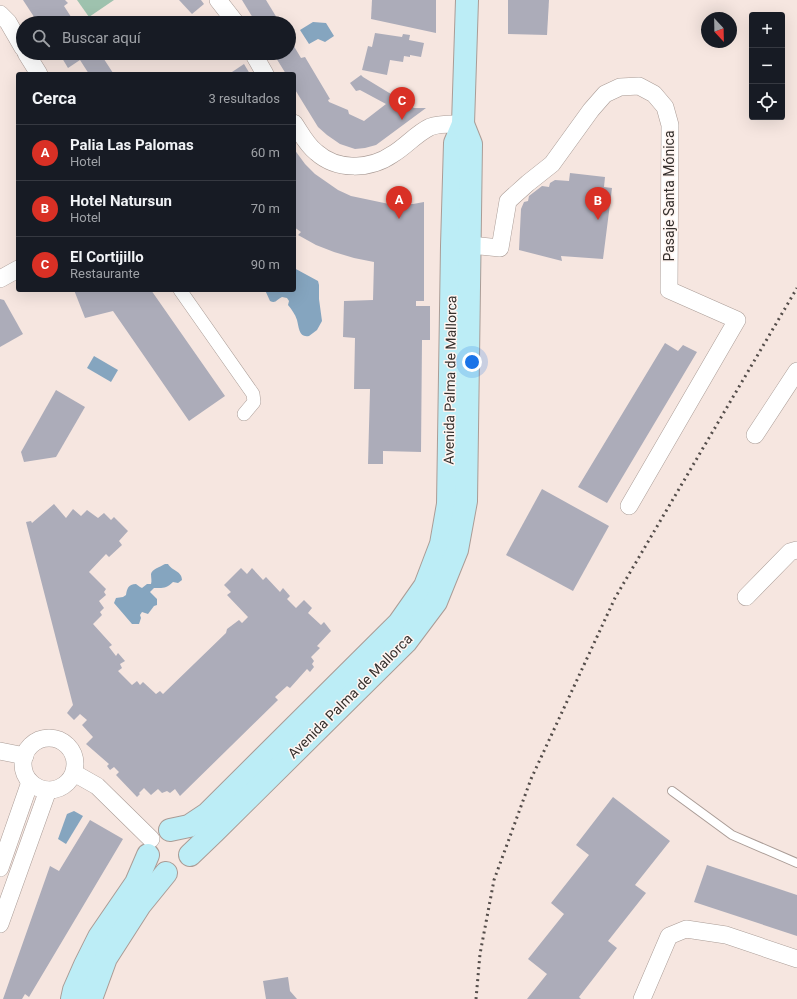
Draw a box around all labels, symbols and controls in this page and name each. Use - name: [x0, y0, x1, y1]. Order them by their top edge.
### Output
- north arrow: [701, 12, 737, 48]
- map controls: [749, 12, 785, 120]
- button: +: [749, 12, 785, 48]
- search box: [16, 16, 296, 60]
- icon: search: [30, 27, 52, 49]
- text: Buscar aquí: [62, 29, 141, 47]
- button: −: [749, 48, 785, 84]
- button: locate: [749, 84, 785, 120]
- pin: C: [389, 87, 415, 120]
- text: Cerca: [32, 88, 76, 108]
- text: 3 resultados: [208, 91, 280, 106]
- street label: Pasaje Santa Mónica: [661, 130, 677, 262]
- text: Palia Las Palomas: [70, 136, 194, 154]
- text: A: [41, 145, 49, 160]
- text: 60 m: [251, 145, 280, 160]
- text: Hotel: [70, 154, 101, 169]
- pin: A: [386, 186, 412, 219]
- pin: B: [585, 187, 611, 220]
- text: Hotel Natursun: [70, 192, 172, 210]
- text: B: [41, 201, 49, 216]
- text: 70 m: [251, 201, 280, 216]
- text: Hotel: [70, 210, 101, 225]
- text: El Cortijillo: [70, 248, 144, 266]
- text: C: [41, 257, 49, 272]
- text: 90 m: [251, 257, 280, 272]
- text: Restaurante: [70, 266, 140, 281]
- street label: Avenida Palma de Mallorca: [441, 295, 459, 465]
- your location: [462, 352, 482, 372]
- street label: Avenida Palma de Mallorca: [285, 631, 415, 761]

